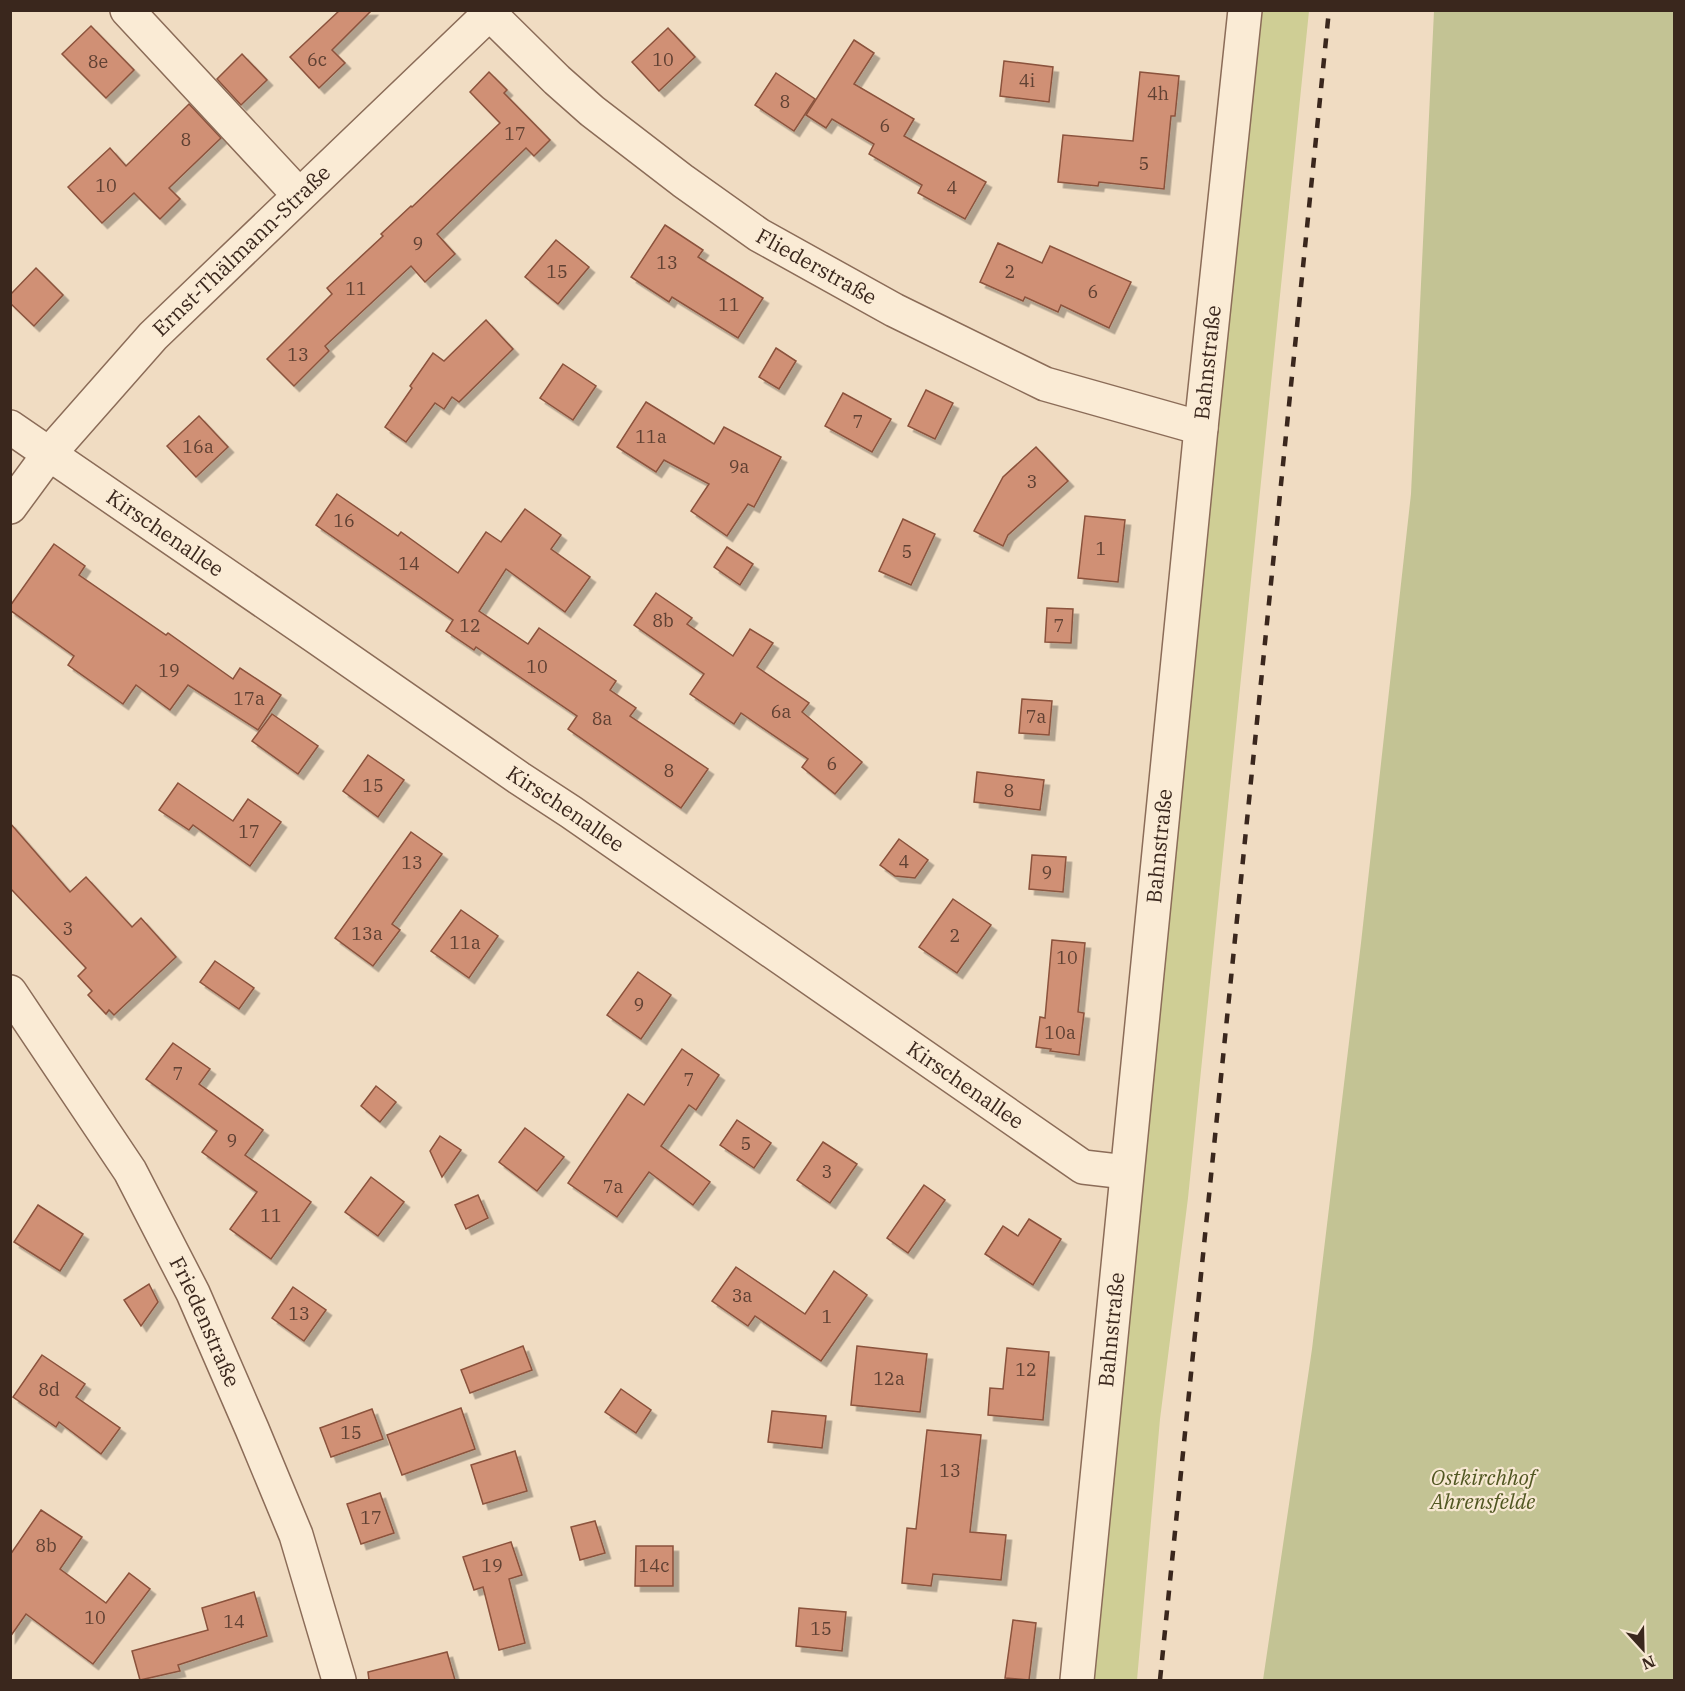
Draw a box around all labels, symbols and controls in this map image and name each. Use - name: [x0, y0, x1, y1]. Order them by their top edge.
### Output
- house number: 6c: [307, 48, 327, 71]
- house number: 10: [652, 48, 674, 71]
- house number: 8e: [88, 50, 108, 73]
- house number: 4i: [1019, 69, 1036, 92]
- house number: 4h: [1147, 82, 1169, 105]
- house number: 8: [780, 90, 790, 113]
- house number: 6: [880, 114, 890, 137]
- house number: 17: [504, 122, 526, 145]
- house number: 8: [181, 128, 191, 151]
- house number: 5: [1139, 152, 1149, 175]
- street label: Ernst-Thälmann-Straße: [146, 158, 336, 342]
- house number: 10: [95, 174, 117, 197]
- house number: 4: [947, 176, 957, 199]
- street label: Fliederstraße: [751, 221, 882, 311]
- house number: 9: [413, 232, 423, 255]
- house number: 13: [656, 251, 678, 274]
- house number: 15: [546, 260, 568, 283]
- house number: 2: [1005, 260, 1015, 283]
- house number: 11: [345, 277, 367, 300]
- house number: 6: [1088, 280, 1098, 303]
- house number: 11: [718, 293, 740, 316]
- street label: Bahnstraße: [1187, 304, 1227, 421]
- house number: 13: [287, 343, 309, 366]
- house number: 7: [853, 410, 863, 433]
- house number: 11a: [635, 425, 667, 448]
- house number: 16a: [182, 435, 214, 458]
- house number: 9a: [729, 455, 749, 478]
- house number: 3: [1027, 470, 1037, 493]
- street label: Kirschenallee: [101, 482, 230, 583]
- house number: 16: [333, 509, 355, 532]
- house number: 1: [1096, 537, 1106, 560]
- house number: 5: [902, 540, 912, 563]
- house number: 14: [398, 552, 420, 575]
- house number: 8b: [652, 609, 674, 632]
- house number: 12: [459, 614, 481, 637]
- house number: 7: [1054, 614, 1064, 637]
- house number: 10: [526, 655, 548, 678]
- house number: 19: [158, 659, 180, 682]
- house number: 17a: [233, 687, 265, 710]
- house number: 6a: [771, 700, 791, 723]
- house number: 7a: [1026, 705, 1046, 728]
- house number: 8a: [592, 707, 612, 730]
- house number: 6: [827, 752, 837, 775]
- street label: Kirschenallee: [501, 759, 630, 858]
- house number: 8: [664, 759, 674, 782]
- house number: 15: [362, 774, 384, 797]
- house number: 8: [1004, 779, 1014, 802]
- street label: Bahnstraße: [1139, 787, 1178, 905]
- house number: 17: [238, 820, 260, 843]
- house number: 4: [899, 850, 909, 873]
- house number: 13: [401, 851, 423, 874]
- house number: 9: [1042, 861, 1052, 884]
- house number: 3: [63, 917, 73, 940]
- house number: 13a: [351, 922, 383, 945]
- house number: 2: [950, 924, 960, 947]
- house number: 11a: [449, 931, 481, 954]
- house number: 10: [1056, 946, 1078, 969]
- house number: 9: [634, 993, 644, 1016]
- house number: 10a: [1044, 1021, 1076, 1044]
- street label: Kirschenallee: [902, 1034, 1030, 1135]
- house number: 7: [173, 1062, 183, 1085]
- house number: 7: [684, 1068, 694, 1091]
- house number: 9: [227, 1129, 237, 1152]
- house number: 5: [741, 1132, 751, 1155]
- house number: 3: [822, 1160, 832, 1183]
- house number: 7a: [603, 1175, 623, 1198]
- house number: 11: [260, 1204, 282, 1227]
- street label: Friedenstraße: [164, 1251, 247, 1391]
- street label: Bahnstraße: [1091, 1271, 1130, 1388]
- house number: 3a: [732, 1284, 752, 1307]
- house number: 13: [288, 1302, 310, 1325]
- house number: 1: [822, 1305, 832, 1328]
- house number: 12: [1015, 1358, 1037, 1381]
- house number: 12a: [873, 1367, 905, 1390]
- house number: 8d: [38, 1378, 60, 1401]
- house number: 15: [340, 1421, 362, 1444]
- house number: 13: [939, 1459, 961, 1482]
- park label: Ostkirchhof Ahrensfelde: [1429, 1463, 1539, 1515]
- house number: 17: [360, 1506, 382, 1529]
- house number: 8b: [35, 1534, 57, 1557]
- house number: 19: [481, 1554, 503, 1577]
- house number: 14c: [639, 1554, 669, 1577]
- house number: 10: [84, 1606, 106, 1629]
- house number: 14: [223, 1610, 245, 1633]
- house number: 15: [810, 1617, 832, 1640]
- north arrow: [1613, 1619, 1673, 1679]
- text: N: [1639, 1651, 1658, 1675]

